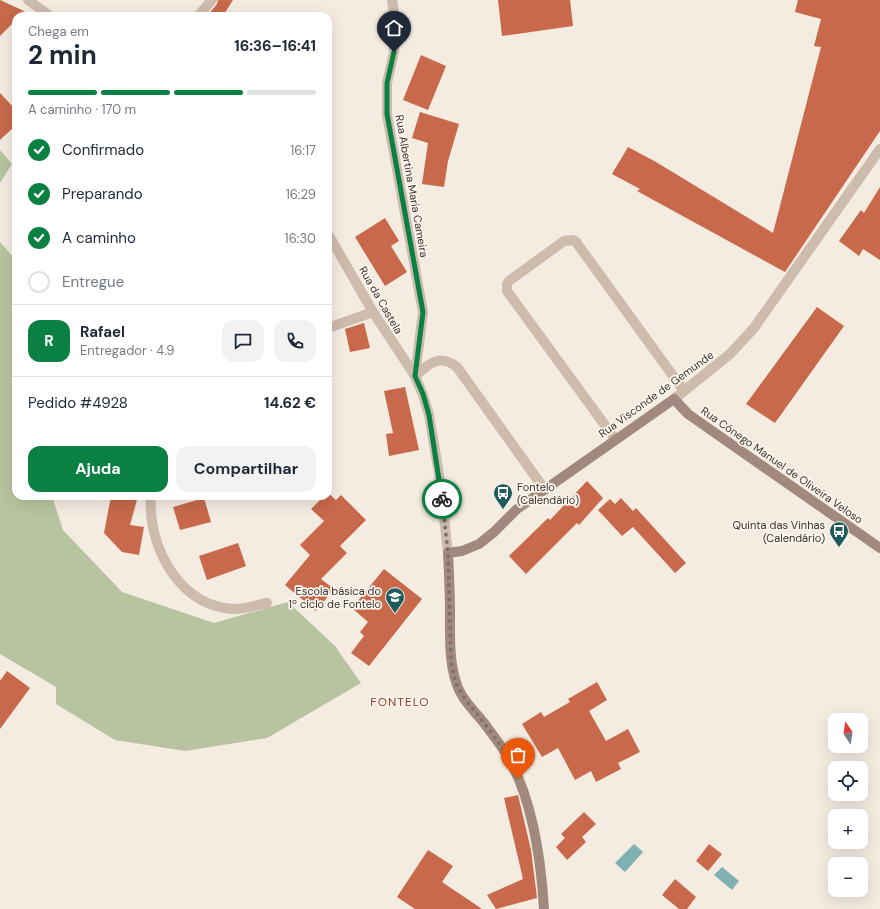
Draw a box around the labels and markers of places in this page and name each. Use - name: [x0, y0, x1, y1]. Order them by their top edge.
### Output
- pin: [377, 11, 411, 52]
- place label: Fontelo (Calendário): [517, 480, 579, 507]
- bus stop icon: Fontelo (Calendário): [492, 482, 514, 510]
- place label: Quinta das Vinhas (Calendário): [733, 518, 825, 545]
- bus stop icon: Quinta das Vinhas (Calendário): [828, 520, 850, 548]
- place label: Escola básica do 1º ciclo de Fontelo: [289, 584, 381, 611]
- school or university icon: Escola básica do 1º ciclo de Fontelo: [384, 586, 406, 614]
- pin: [501, 738, 535, 779]

